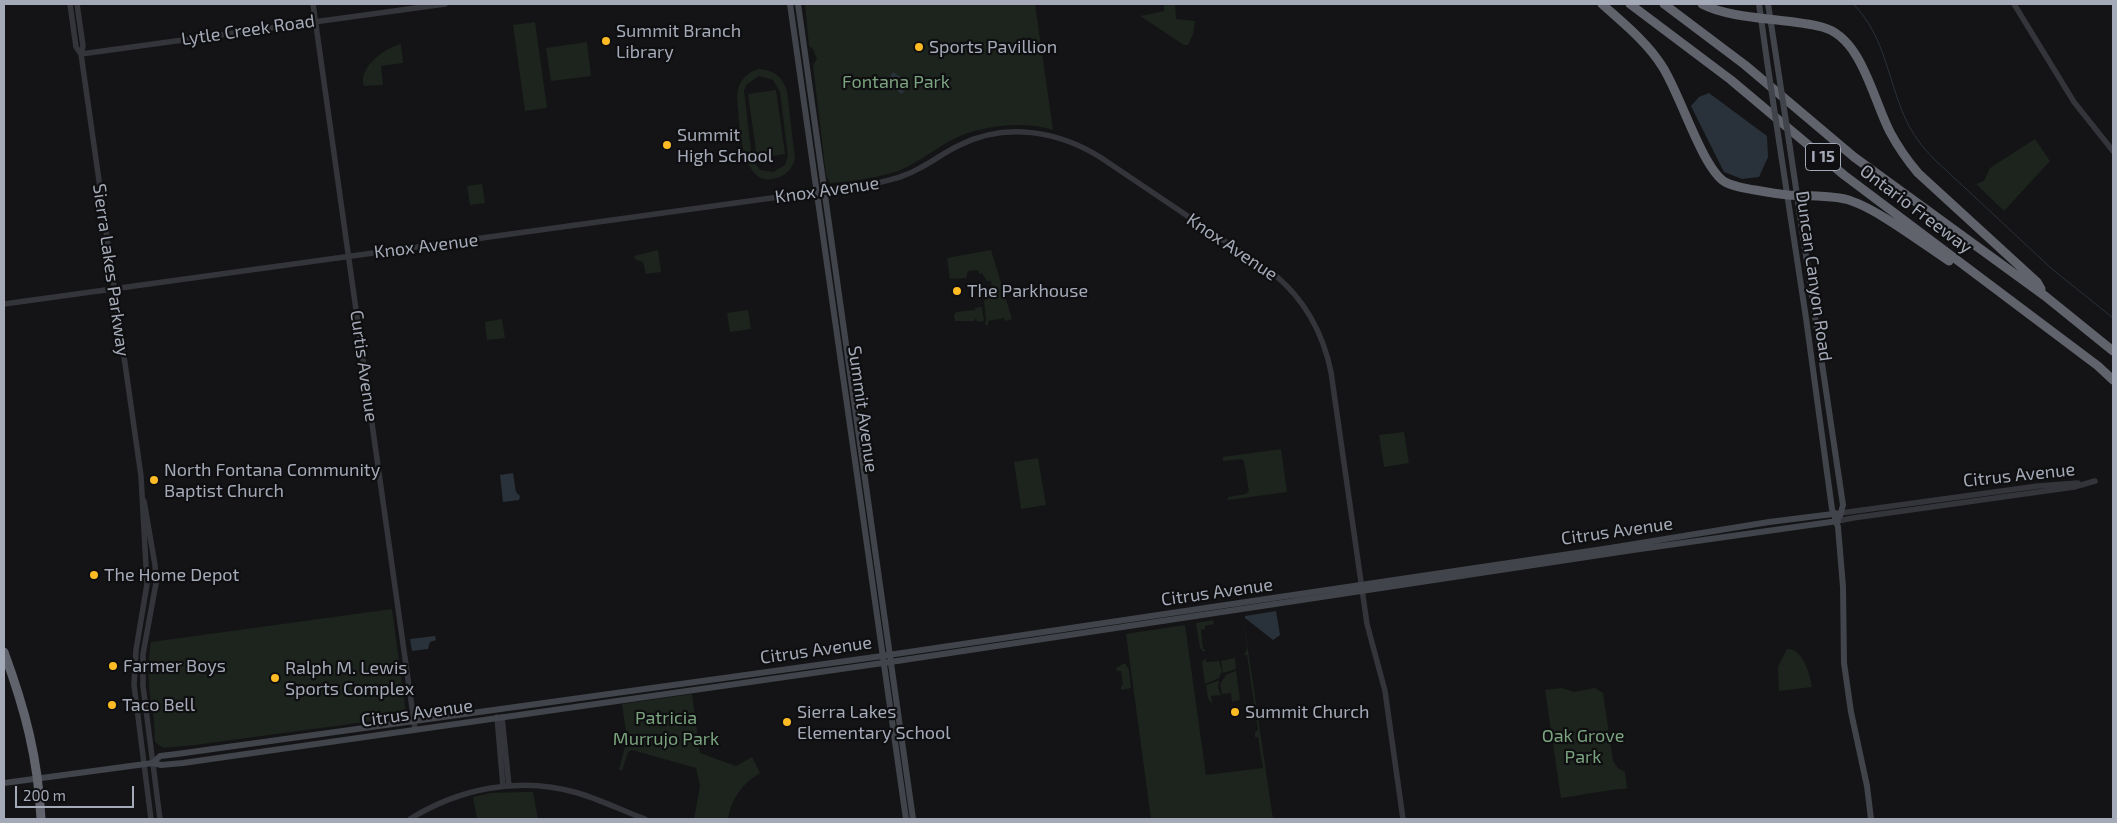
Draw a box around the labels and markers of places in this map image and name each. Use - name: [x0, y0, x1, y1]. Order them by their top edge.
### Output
- place label: Summit Branch Library: [616, 20, 741, 62]
- marker: Summit Branch Library: [600, 35, 612, 47]
- place label: Sports Pavillion: [929, 36, 1057, 58]
- marker: Sports Pavillion: [913, 41, 925, 53]
- place label: Summit High School: [677, 124, 773, 166]
- marker: Summit High School: [661, 139, 673, 151]
- place label: The Parkhouse: [967, 280, 1088, 302]
- marker: The Parkhouse: [951, 285, 963, 297]
- place label: North Fontana Community Baptist Church: [164, 459, 380, 502]
- marker: North Fontana Community Baptist Church: [148, 474, 160, 486]
- place label: The Home Depot: [104, 564, 239, 586]
- marker: The Home Depot: [88, 569, 100, 581]
- place label: Farmer Boys: [123, 655, 226, 677]
- place label: Ralph M. Lewis Sports Complex: [285, 657, 414, 700]
- marker: Farmer Boys: [107, 660, 119, 672]
- marker: Ralph M. Lewis Sports Complex: [269, 672, 281, 684]
- place label: Taco Bell: [122, 694, 195, 716]
- marker: Taco Bell: [106, 699, 118, 711]
- place label: Sierra Lakes Elementary School: [797, 701, 951, 744]
- place label: Summit Church: [1245, 701, 1369, 723]
- marker: Summit Church: [1229, 706, 1241, 718]
- marker: Sierra Lakes Elementary School: [781, 716, 793, 728]

